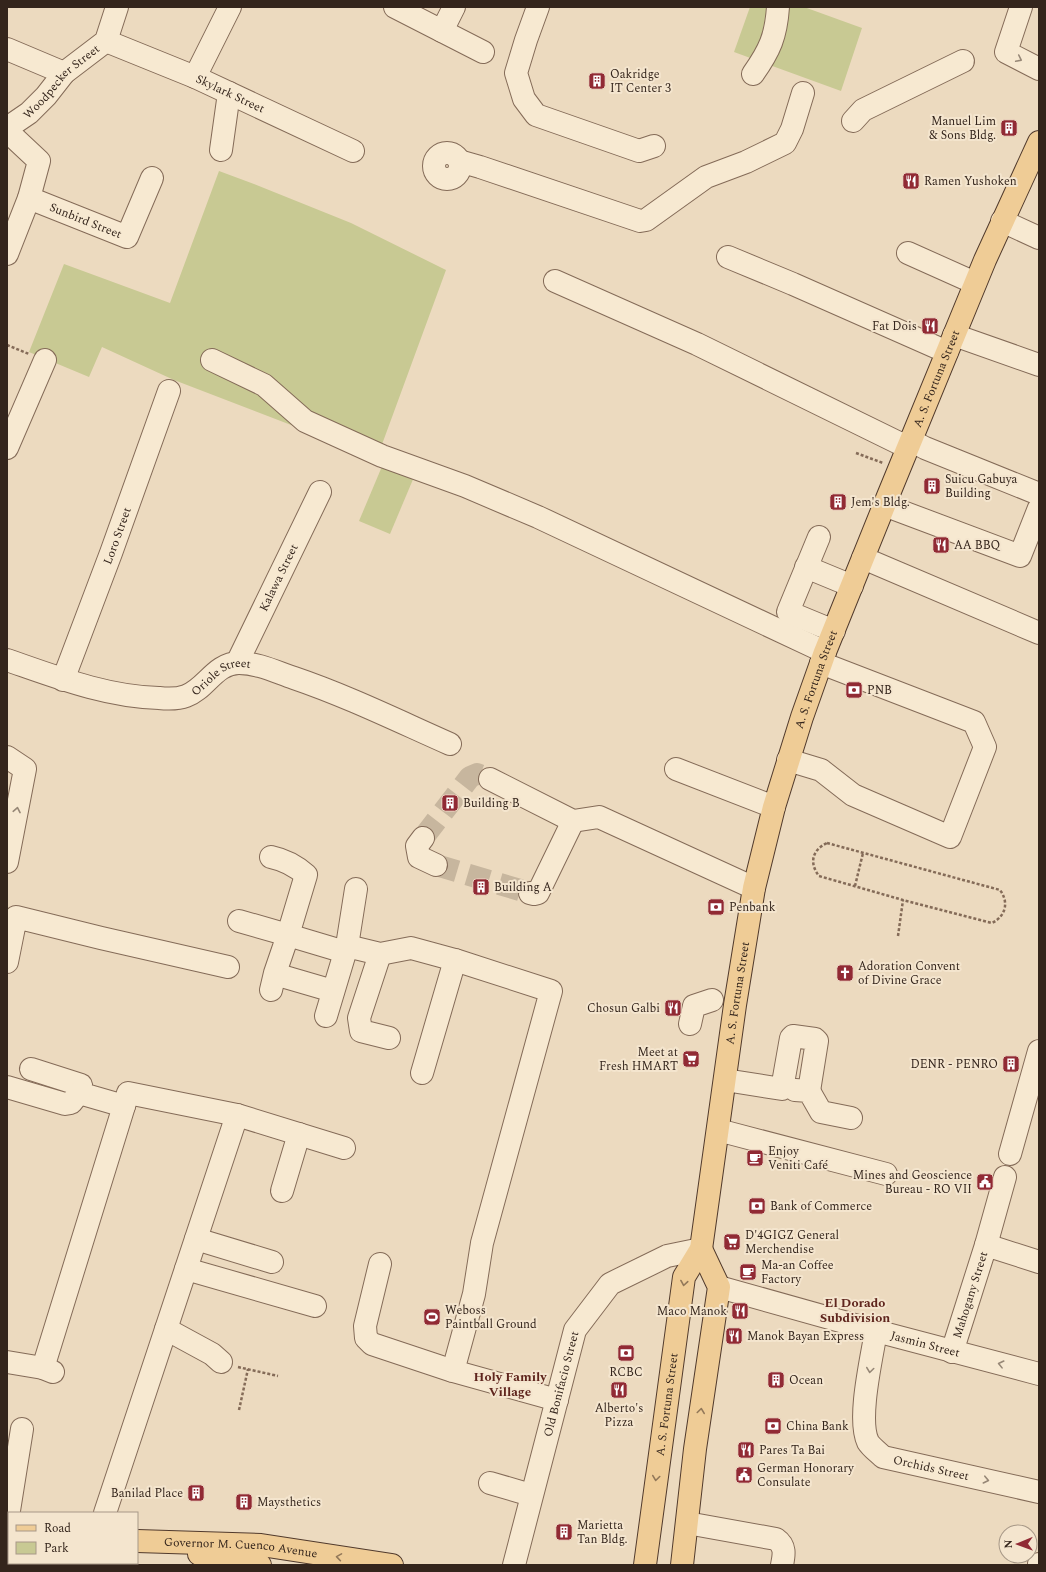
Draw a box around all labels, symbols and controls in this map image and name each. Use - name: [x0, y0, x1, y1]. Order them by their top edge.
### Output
- street label: Woodpecker Street: [19, 39, 104, 123]
- one-way arrow: [1015, 54, 1022, 62]
- place label: Oakridge IT Center 3: [610, 65, 671, 98]
- street label: Skylark Street: [193, 69, 268, 118]
- building icon: Oakridge IT Center 3: [587, 71, 607, 91]
- place label: Manuel Lim & Sons Bldg.: [929, 112, 996, 145]
- building icon: Manuel Lim & Sons Bldg.: [999, 118, 1019, 138]
- restaurant icon: Ramen Yushoken: [901, 171, 921, 191]
- place label: Ramen Yushoken: [924, 172, 1017, 191]
- street label: Sunbird Street: [47, 198, 125, 244]
- restaurant icon: Fat Dois: [920, 316, 940, 336]
- place label: Fat Dois: [872, 317, 917, 336]
- street label: A. S. Fortuna Street: [908, 327, 965, 430]
- place label: Suicu Gabuya Building: [945, 470, 1018, 503]
- building icon: Suicu Gabuya Building: [922, 476, 942, 496]
- building icon: Jem's Bldg.: [828, 492, 848, 512]
- place label: Jem's Bldg.: [851, 493, 910, 512]
- street label: Loro Street: [98, 504, 136, 567]
- restaurant icon: AA BBQ: [931, 535, 951, 555]
- place label: AA BBQ: [954, 536, 1001, 555]
- street label: Kalawa Street: [254, 541, 303, 615]
- street label: A. S. Fortuna Street: [789, 627, 842, 731]
- street label: Oriole Street: [187, 653, 252, 701]
- bank icon: PNB: [844, 680, 864, 700]
- place label: PNB: [867, 681, 892, 700]
- building icon: Building B: [440, 793, 460, 813]
- place label: Building B: [463, 794, 520, 813]
- one-way arrow: [13, 807, 21, 813]
- building icon: Building A: [471, 877, 491, 897]
- place label: Building A: [494, 878, 552, 897]
- bank icon: Penbank: [706, 897, 726, 917]
- place label: Penbank: [729, 898, 776, 917]
- street label: A. S. Fortuna Street: [720, 940, 755, 1046]
- place label: Adoration Convent of Divine Grace: [858, 957, 960, 990]
- church icon: Adoration Convent of Divine Grace: [835, 963, 855, 983]
- restaurant icon: Chosun Galbi: [663, 998, 683, 1018]
- place label: Chosun Galbi: [587, 999, 660, 1018]
- place label: Meet at Fresh HMART: [599, 1043, 678, 1076]
- supermarket icon: Meet at Fresh HMART: [681, 1049, 701, 1069]
- building icon: DENR - PENRO: [1001, 1054, 1021, 1074]
- place label: DENR - PENRO: [910, 1055, 998, 1074]
- place label: Enjoy Veniti Café: [768, 1142, 828, 1175]
- cafe icon: Enjoy Veniti Café: [745, 1148, 765, 1168]
- place label: Mines and Geoscience Bureau - RO VII: [853, 1166, 972, 1199]
- public building icon: Mines and Geoscience Bureau - RO VII: [975, 1172, 995, 1192]
- bank icon: Bank of Commerce: [747, 1196, 767, 1216]
- place label: Bank of Commerce: [770, 1197, 872, 1216]
- place label: D'4GIGZ General Merchendise: [745, 1226, 839, 1259]
- supermarket icon: D'4GIGZ General Merchendise: [722, 1232, 742, 1252]
- street label: Mahogany Street: [947, 1249, 993, 1341]
- place label: Ma-an Coffee Factory: [761, 1256, 834, 1289]
- cafe icon: Ma-an Coffee Factory: [738, 1262, 758, 1282]
- one-way arrow: [680, 1280, 688, 1287]
- district label: El Dorado Subdivision: [820, 1293, 890, 1328]
- place label: Weboss Paintball Ground: [445, 1301, 537, 1334]
- restaurant icon: Maco Manok: [730, 1301, 750, 1321]
- place label: Maco Manok: [657, 1302, 727, 1321]
- sports icon: Weboss Paintball Ground: [422, 1307, 442, 1327]
- restaurant icon: Manok Bayan Express: [724, 1326, 744, 1346]
- street label: Jasmin Street: [889, 1326, 962, 1362]
- place label: Manok Bayan Express: [747, 1327, 864, 1346]
- street label: Old Bonifacio Street: [538, 1329, 584, 1439]
- bank icon: RCBC: [616, 1343, 636, 1363]
- street label: A. S. Fortuna Street: [650, 1352, 683, 1457]
- one-way arrow: [998, 1360, 1005, 1368]
- place label: RCBC: [609, 1363, 643, 1382]
- district label: Holy Family Village: [474, 1367, 547, 1402]
- one-way arrow: [866, 1367, 875, 1373]
- building icon: Ocean: [766, 1370, 786, 1390]
- place label: Ocean: [789, 1371, 823, 1390]
- restaurant icon: Alberto's Pizza: [609, 1380, 629, 1400]
- place label: Alberto's Pizza: [595, 1399, 643, 1432]
- one-way arrow: [696, 1408, 705, 1414]
- bank icon: China Bank: [763, 1416, 783, 1436]
- place label: China Bank: [786, 1417, 849, 1436]
- restaurant icon: Pares Ta Bai: [736, 1440, 756, 1460]
- place label: Pares Ta Bai: [759, 1441, 825, 1460]
- street label: Orchids Street: [891, 1450, 971, 1486]
- place label: German Honorary Consulate: [757, 1459, 855, 1492]
- public building icon: German Honorary Consulate: [734, 1465, 754, 1485]
- one-way arrow: [652, 1475, 661, 1481]
- one-way arrow: [983, 1476, 989, 1484]
- building icon: Banilad Place: [186, 1483, 206, 1503]
- place label: Banilad Place: [111, 1484, 183, 1503]
- building icon: Maysthetics: [234, 1492, 254, 1512]
- place label: Maysthetics: [257, 1493, 321, 1512]
- legend: [8, 1512, 138, 1564]
- place label: Marietta Tan Bldg.: [577, 1516, 628, 1549]
- text: Road: [44, 1519, 71, 1538]
- building icon: Marietta Tan Bldg.: [554, 1522, 574, 1542]
- north arrow: [998, 1524, 1038, 1564]
- street label: Governor M. Cuenco Avenue: [164, 1532, 319, 1563]
- text: Park: [44, 1539, 69, 1558]
- text: N: [1000, 1540, 1017, 1549]
- one-way arrow: [336, 1553, 343, 1562]

